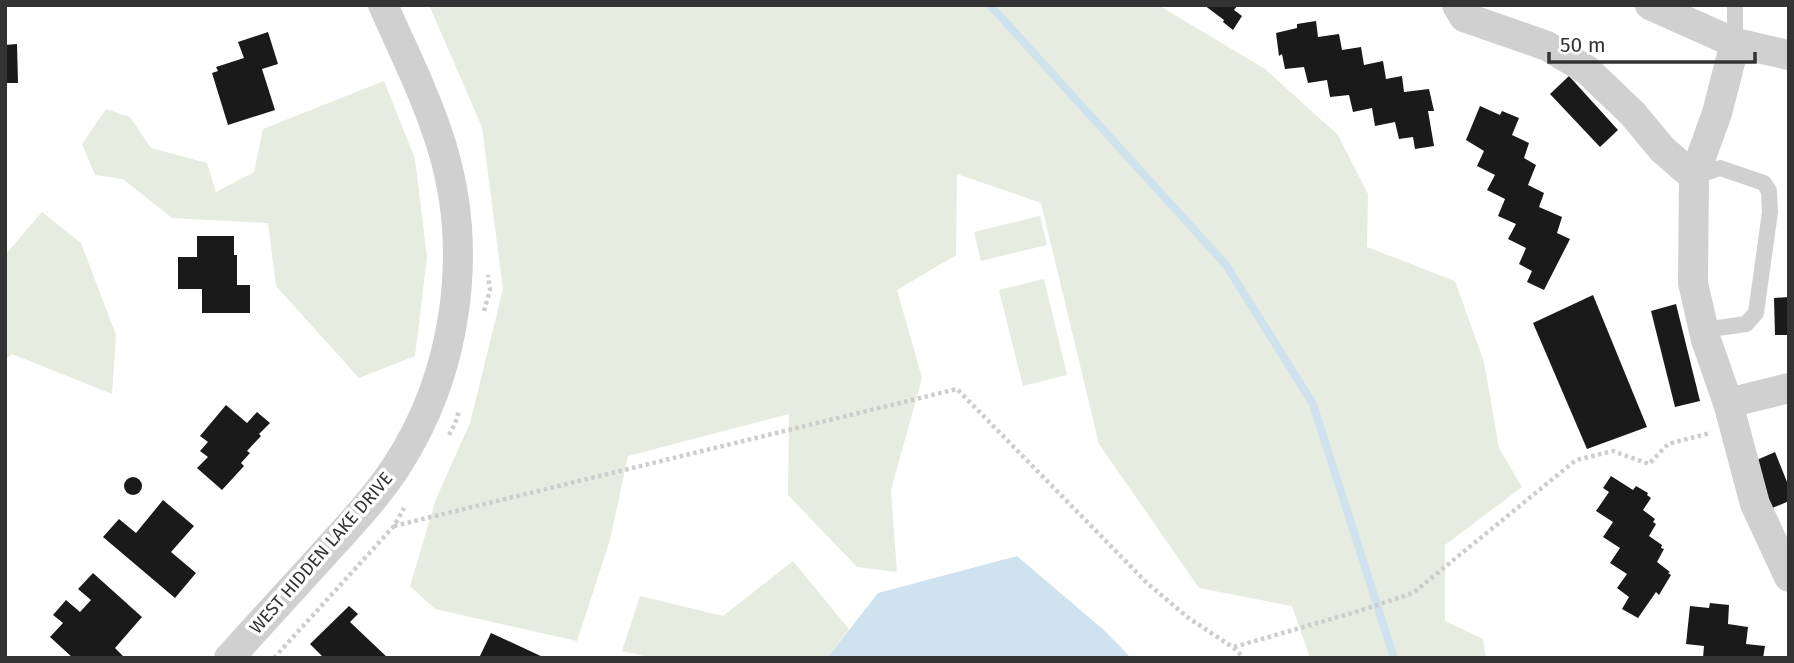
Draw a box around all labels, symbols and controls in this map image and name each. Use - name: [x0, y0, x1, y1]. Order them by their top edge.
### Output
- scale bar: [1549, 21, 1756, 65]
- text: 50 m: [1560, 32, 1606, 58]
- street label: WEST HIDDEN LAKE DRIVE: [245, 468, 397, 638]

